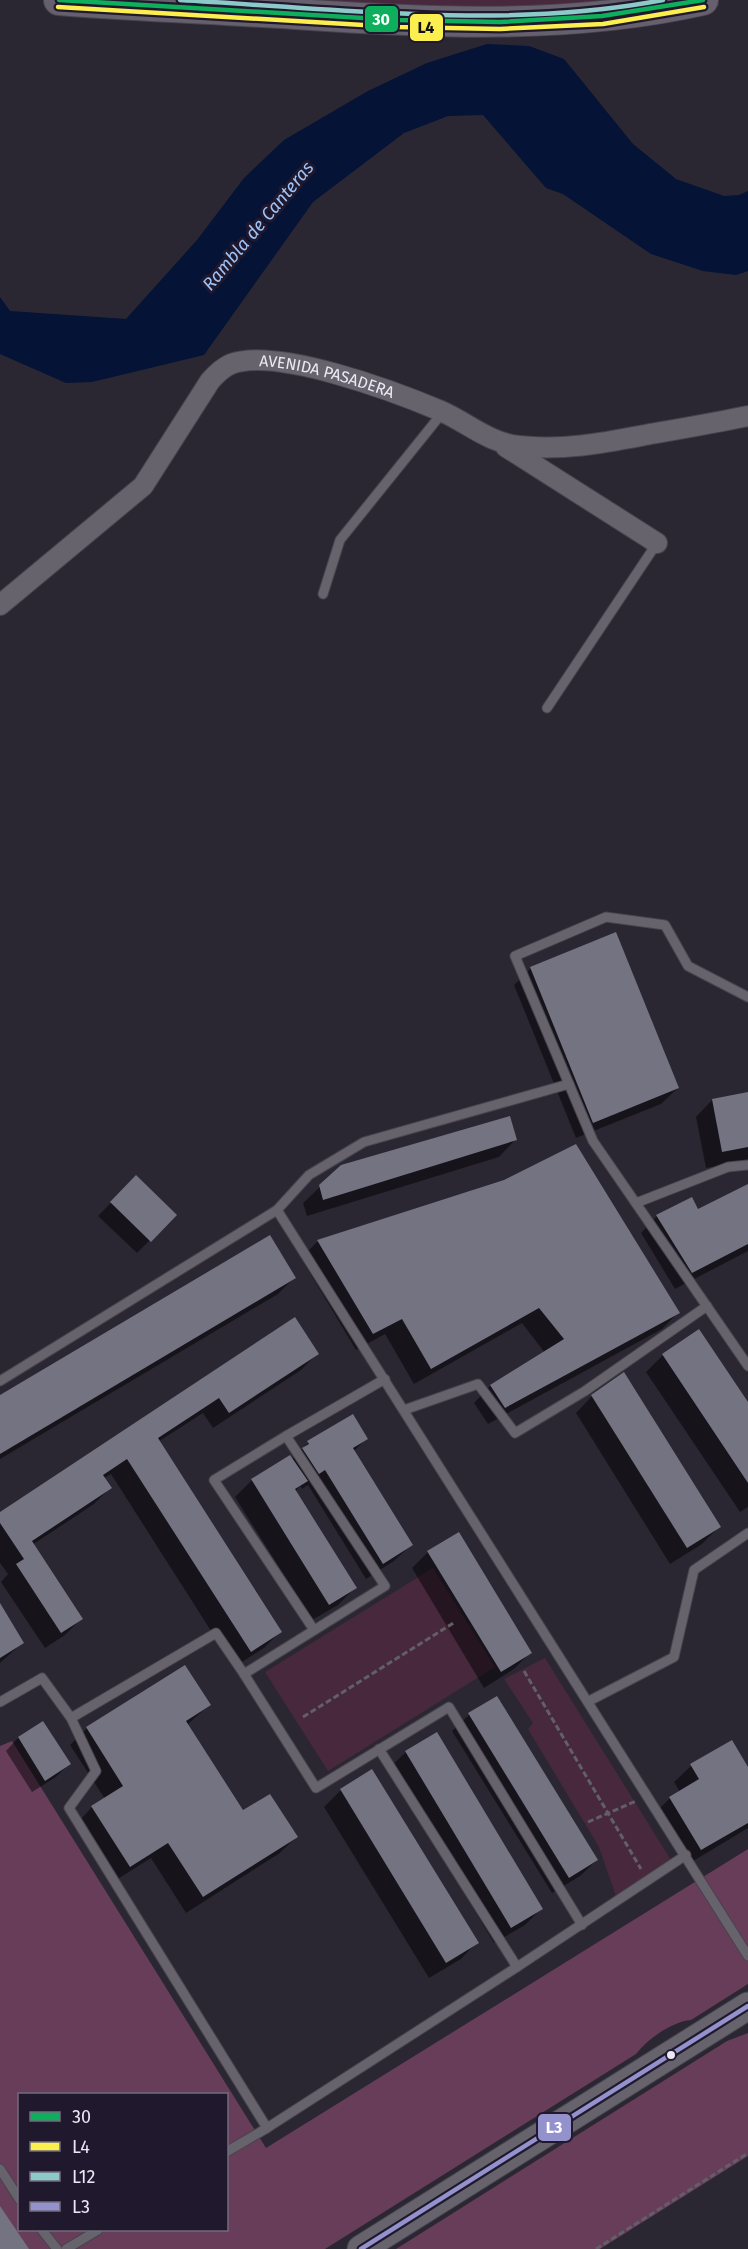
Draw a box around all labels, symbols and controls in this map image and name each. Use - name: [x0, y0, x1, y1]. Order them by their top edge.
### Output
- line badge: 30: [364, 5, 399, 33]
- text: 30: [371, 10, 390, 29]
- line badge: L4: [409, 13, 444, 42]
- text: L4: [418, 18, 434, 37]
- water label: Rambla de Canteras: [198, 157, 318, 295]
- street label: AVENIDA PASADERA: [259, 351, 398, 402]
- unlabelled marker: [665, 2049, 677, 2061]
- legend: [18, 2093, 228, 2231]
- text: 30: [72, 2106, 91, 2128]
- line badge: L3: [537, 2113, 572, 2142]
- text: L3: [546, 2118, 562, 2137]
- text: L4: [72, 2136, 90, 2158]
- text: L12: [72, 2166, 96, 2188]
- text: L3: [72, 2196, 90, 2218]

